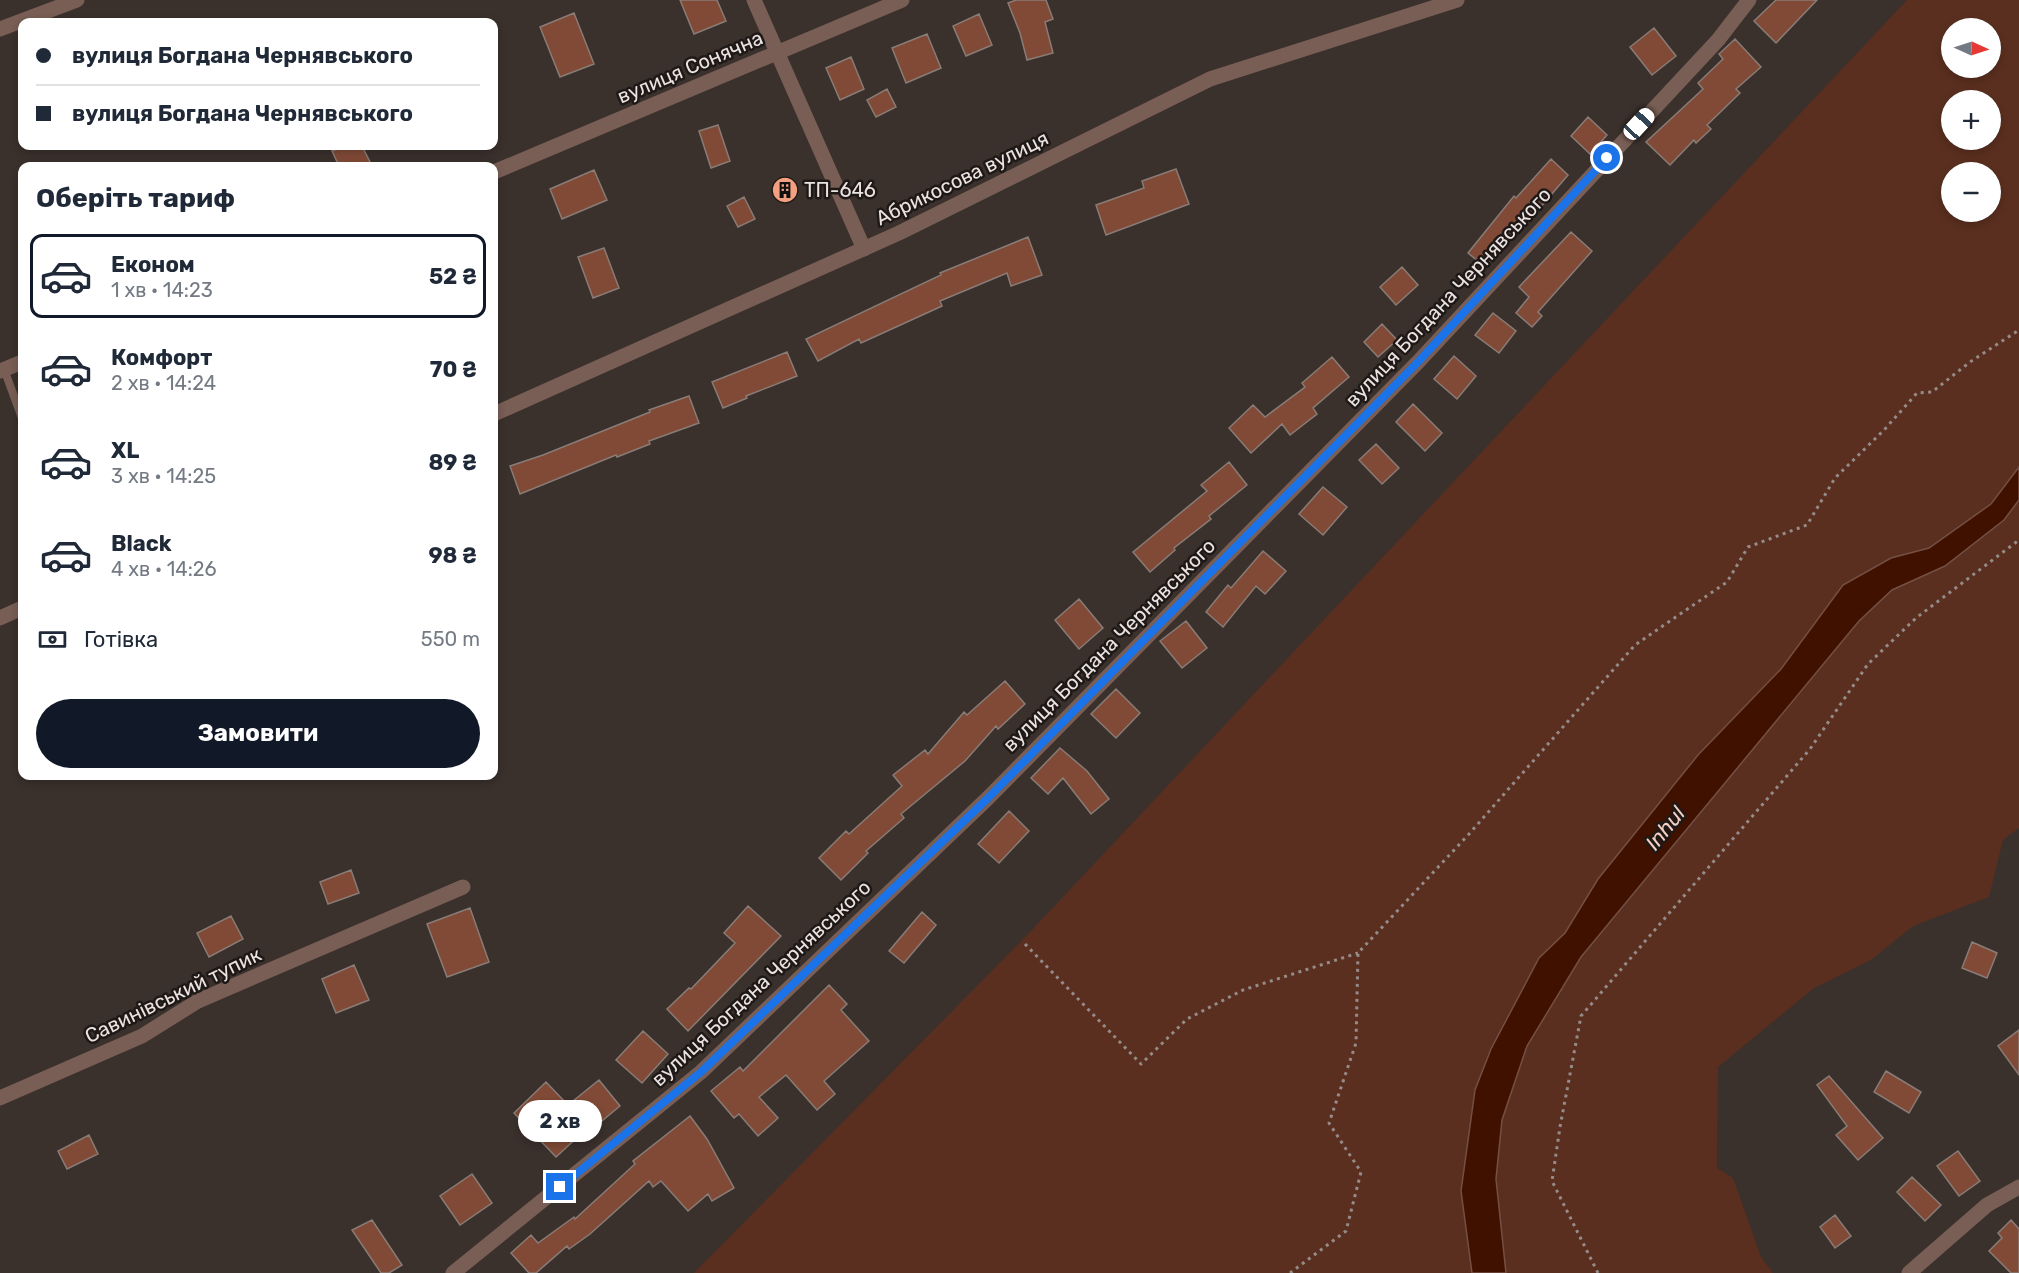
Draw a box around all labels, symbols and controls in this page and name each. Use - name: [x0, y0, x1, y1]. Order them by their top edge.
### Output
- north arrow: [1941, 18, 2001, 78]
- map controls: [1941, 18, 2001, 222]
- street label: вулиця Сонячна: [614, 26, 766, 108]
- text: вулиця Богдана Чернявського: [72, 42, 413, 69]
- button: +: [1941, 90, 2001, 150]
- text: вулиця Богдана Чернявського: [72, 100, 413, 127]
- car: [1620, 105, 1658, 143]
- street label: Абрикосова вулиця: [872, 126, 1052, 230]
- route start: [1593, 144, 1620, 171]
- button: −: [1941, 162, 2001, 222]
- building icon: ТП-646: [770, 175, 800, 205]
- place label: ТП-646: [804, 178, 876, 202]
- text: Оберіть тариф: [36, 182, 235, 214]
- street label: вулиця Богдана Чернявського: [1340, 183, 1556, 411]
- icon: car: [39, 249, 93, 303]
- text: Економ: [111, 251, 195, 278]
- text: 52 ₴: [429, 263, 477, 290]
- text: 1 хв · 14:23: [111, 278, 213, 302]
- icon: car: [39, 342, 93, 396]
- text: Комфорт: [111, 344, 212, 371]
- text: 70 ₴: [430, 356, 477, 383]
- text: 2 хв · 14:24: [111, 371, 216, 395]
- icon: car: [39, 435, 93, 489]
- text: XL: [111, 437, 139, 464]
- text: 89 ₴: [428, 449, 477, 476]
- text: 3 хв · 14:25: [111, 464, 216, 488]
- icon: car: [39, 528, 93, 582]
- text: Black: [111, 530, 172, 557]
- street label: вулиця Богдана Чернявського: [998, 534, 1220, 756]
- text: 98 ₴: [428, 542, 477, 569]
- text: 4 хв · 14:26: [111, 557, 217, 581]
- icon: cash: [36, 623, 69, 656]
- text: Готівка: [84, 626, 158, 653]
- text: 550 m: [421, 627, 480, 651]
- button: Замовити: [36, 699, 480, 768]
- water label: Inhul: [1640, 800, 1691, 855]
- street label: вулиця Богдана Чернявського: [647, 875, 875, 1091]
- street label: Савинівський тупик: [81, 942, 265, 1048]
- callout: 2 хв: [518, 1100, 602, 1142]
- text: 2 хв: [539, 1109, 581, 1133]
- route end: [546, 1173, 573, 1200]

